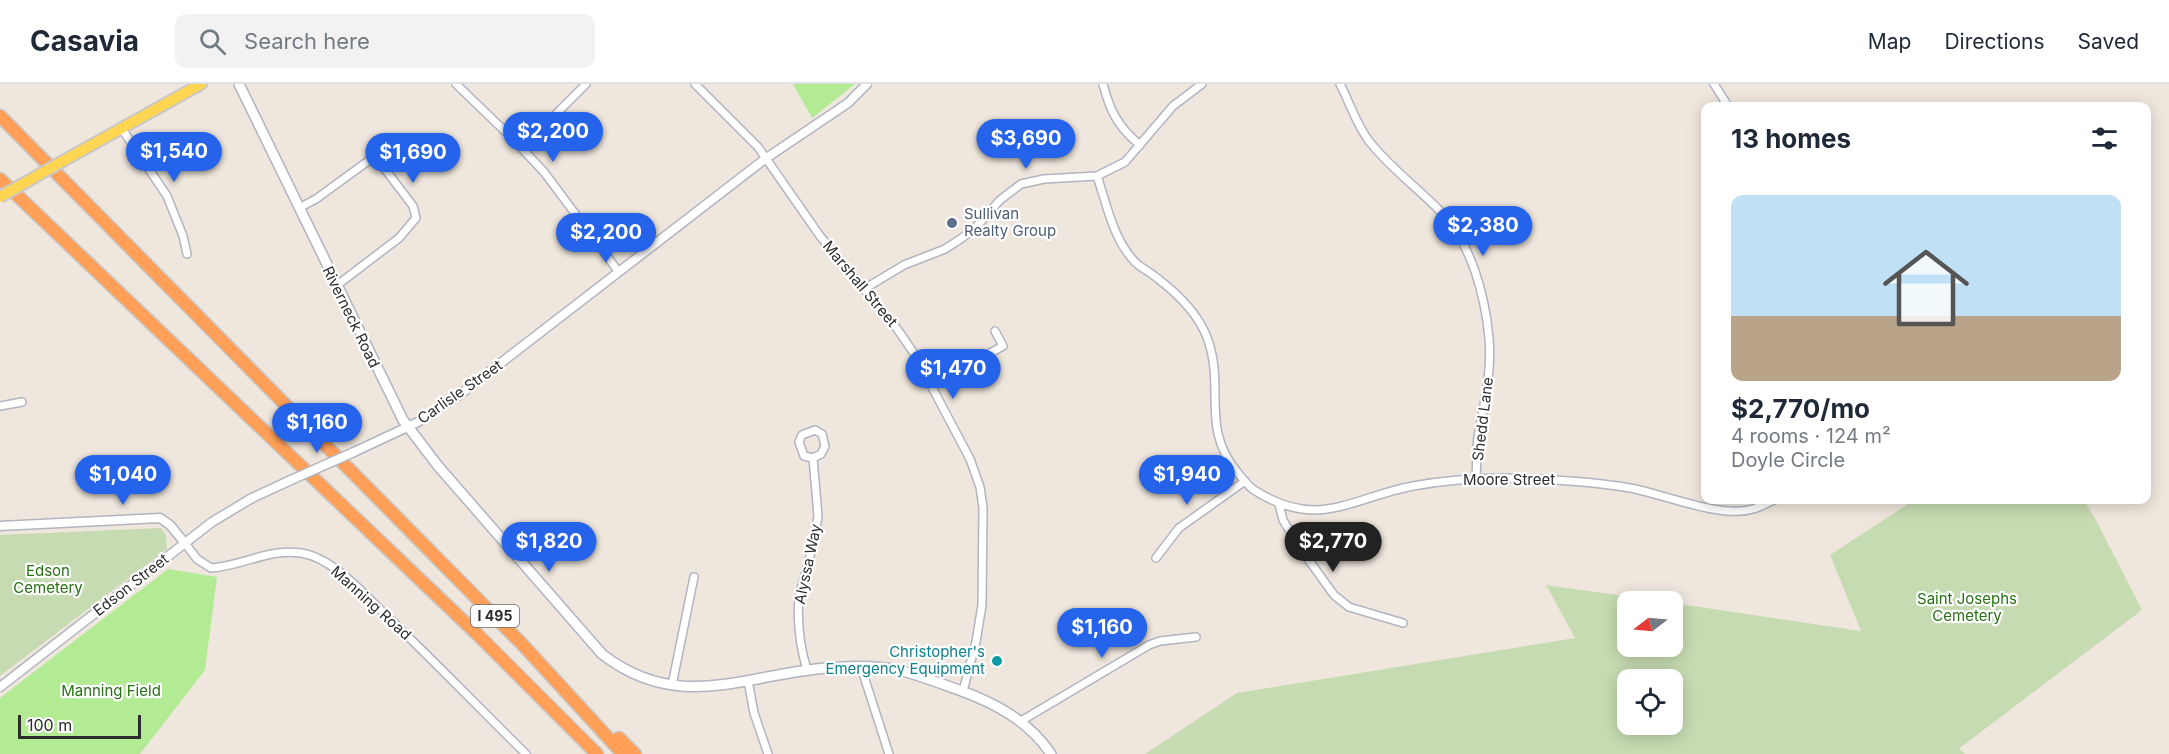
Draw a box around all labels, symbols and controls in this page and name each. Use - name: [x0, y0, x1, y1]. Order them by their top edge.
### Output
- search box: [175, 14, 595, 68]
- text: Casavia: [30, 24, 139, 58]
- icon: search: [196, 25, 229, 58]
- text: Search here: [244, 28, 370, 54]
- text: Map: [1868, 29, 1911, 54]
- text: Directions: [1944, 29, 2045, 54]
- text: Saved: [2078, 29, 2139, 54]
- pin: $2,200: [504, 112, 602, 163]
- text: $2,200: [517, 119, 589, 143]
- pin: $3,690: [977, 119, 1075, 170]
- icon: filters: [2088, 122, 2121, 155]
- text: 13 homes: [1731, 123, 1851, 154]
- text: $3,690: [990, 126, 1062, 150]
- pin: $1,540: [125, 132, 223, 183]
- pin: $1,690: [364, 133, 462, 184]
- text: $1,540: [140, 139, 208, 163]
- text: $1,690: [379, 140, 447, 164]
- place label: Sullivan Realty Group: [964, 204, 1056, 240]
- pin: $2,380: [1434, 206, 1532, 257]
- pin: $2,200: [557, 213, 655, 264]
- text: $2,380: [1447, 213, 1519, 237]
- marker: Sullivan Realty Group: [945, 216, 959, 230]
- text: $2,200: [570, 220, 642, 244]
- icon: home: [1872, 234, 1980, 342]
- street label: Marshall Street: [819, 237, 902, 331]
- street label: Riverneck Road: [319, 263, 384, 371]
- pin: $1,470: [904, 349, 1002, 400]
- street label: Carlisle Street: [414, 355, 506, 428]
- text: $1,470: [920, 356, 986, 380]
- street label: Shedd Lane: [1468, 376, 1497, 462]
- text: $2,770/mo: [1731, 393, 1870, 424]
- pin: $1,160: [268, 403, 366, 454]
- text: $1,160: [286, 410, 348, 434]
- text: 4 rooms · 124 m²: [1731, 424, 1891, 448]
- text: Doyle Circle: [1731, 448, 1845, 472]
- pin: $1,040: [74, 455, 172, 506]
- pin: $1,940: [1138, 455, 1236, 506]
- text: $1,040: [89, 462, 157, 486]
- text: $1,940: [1153, 462, 1221, 486]
- street label: Moore Street: [1463, 470, 1555, 489]
- street label: Alyssa Way: [790, 521, 825, 606]
- pin: $1,820: [500, 522, 598, 573]
- pin: $2,770: [1284, 522, 1382, 573]
- text: $1,820: [516, 529, 582, 553]
- text: $2,770: [1299, 529, 1367, 553]
- street label: Edson Street: [89, 549, 172, 620]
- park label: Edson Cemetery: [13, 561, 83, 597]
- street label: Manning Road: [327, 562, 416, 644]
- park label: Saint Josephs Cemetery: [1917, 589, 2017, 625]
- north arrow: [1617, 591, 1683, 657]
- map controls: [1617, 591, 1683, 735]
- road number: I 495: [471, 605, 519, 627]
- pin: $1,160: [1053, 608, 1151, 659]
- text: $1,160: [1071, 615, 1133, 639]
- place label: Christopher's Emergency Equipment: [825, 642, 985, 678]
- marker: Christopher's Emergency Equipment: [990, 654, 1004, 668]
- button: locate: [1617, 669, 1683, 735]
- park label: Manning Field: [61, 681, 161, 700]
- scale bar: [18, 712, 141, 740]
- text: 100 m: [27, 715, 72, 735]

